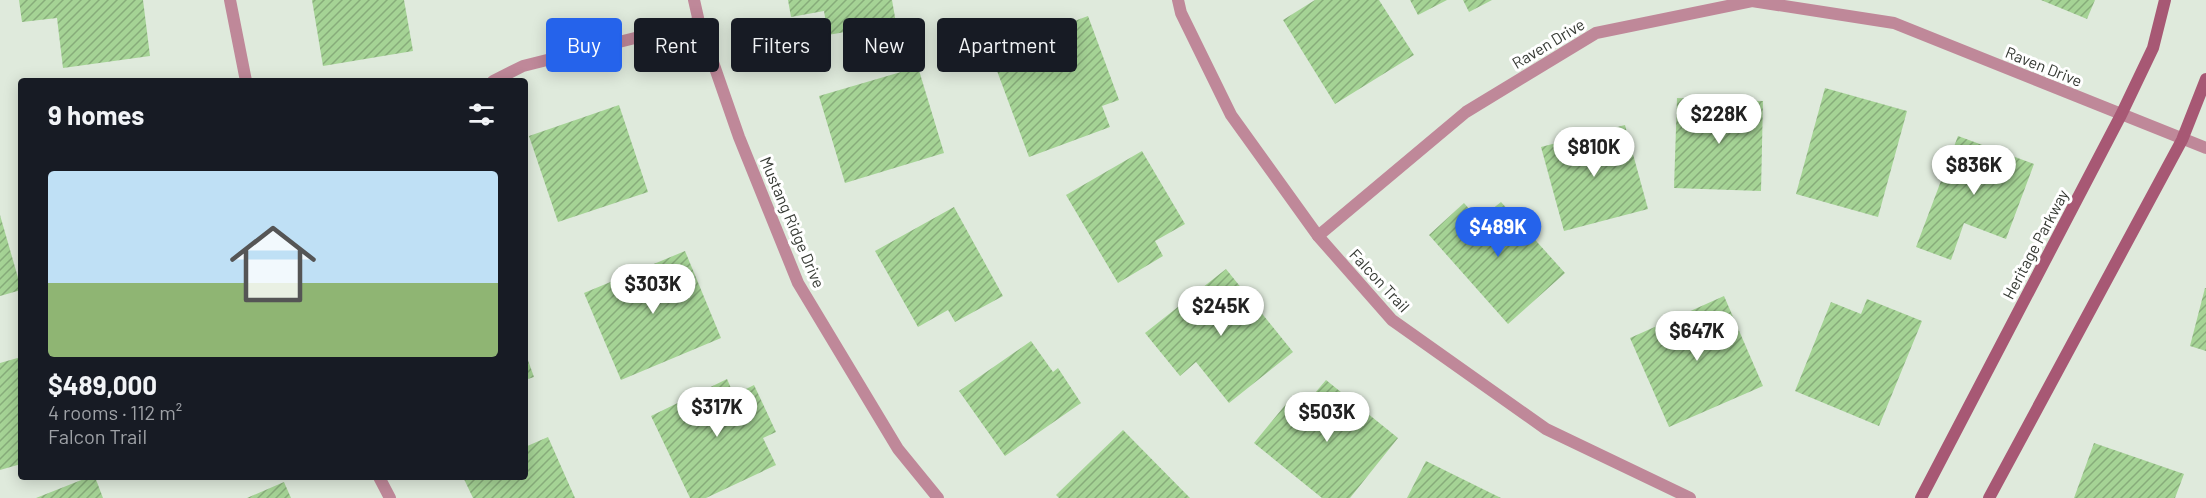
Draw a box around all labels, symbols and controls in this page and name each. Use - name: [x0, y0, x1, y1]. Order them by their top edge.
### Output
- street label: Raven Drive: [1508, 14, 1588, 72]
- chip: Buy: [546, 18, 622, 72]
- chip: Rent: [634, 18, 719, 72]
- chip: Filters: [731, 18, 831, 72]
- chip: New: [843, 18, 925, 72]
- chip: Apartment: [937, 18, 1077, 72]
- street label: Raven Drive: [2003, 42, 2085, 90]
- pin: $228K: [1677, 94, 1761, 145]
- icon: filters: [465, 98, 498, 131]
- text: 9 homes: [48, 99, 144, 130]
- text: $228K: [1690, 101, 1748, 125]
- pin: $810K: [1552, 127, 1636, 178]
- text: $810K: [1567, 134, 1621, 158]
- pin: $836K: [1932, 145, 2016, 196]
- text: $836K: [1946, 152, 2002, 176]
- street label: Mustang Ridge Drive: [757, 154, 829, 290]
- street label: Heritage Parkway: [1998, 185, 2072, 302]
- pin: $489K: [1456, 207, 1540, 258]
- icon: home: [219, 210, 327, 318]
- text: $489K: [1469, 214, 1527, 238]
- street label: Falcon Trail: [1346, 245, 1414, 315]
- pin: $303K: [611, 264, 695, 315]
- text: $303K: [625, 271, 681, 295]
- pin: $245K: [1179, 286, 1263, 337]
- text: $245K: [1192, 293, 1250, 317]
- pin: $647K: [1655, 311, 1739, 362]
- text: $647K: [1669, 318, 1725, 342]
- text: $489,000: [48, 369, 157, 400]
- pin: $317K: [675, 387, 759, 438]
- pin: $503K: [1285, 392, 1369, 443]
- text: $317K: [691, 394, 743, 418]
- text: $503K: [1299, 399, 1355, 423]
- text: 4 rooms · 112 m²: [48, 400, 182, 424]
- text: Falcon Trail: [48, 424, 147, 448]

